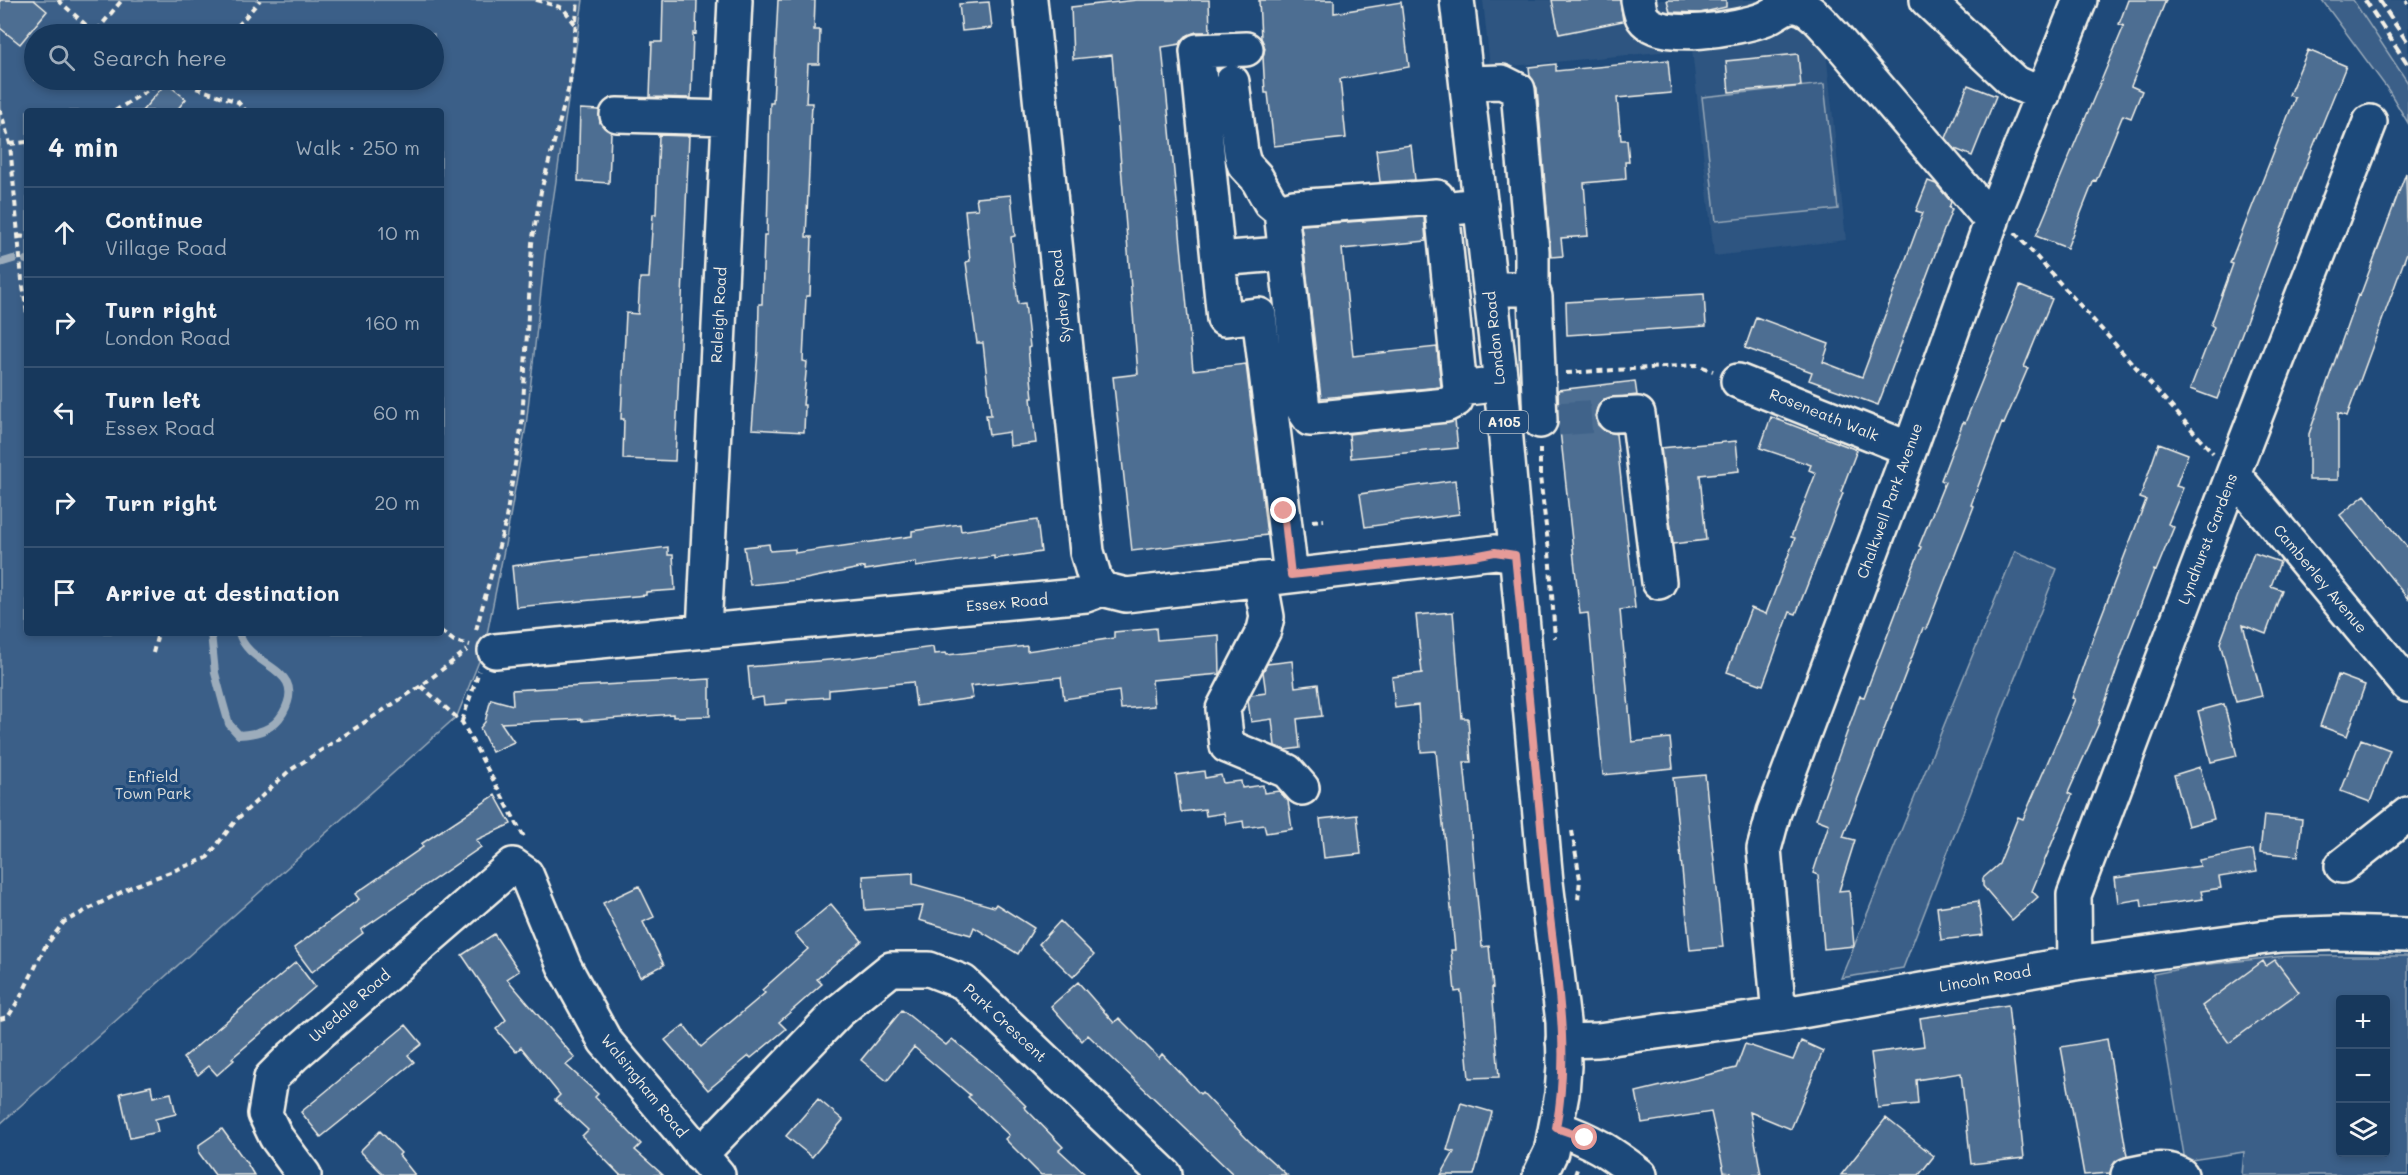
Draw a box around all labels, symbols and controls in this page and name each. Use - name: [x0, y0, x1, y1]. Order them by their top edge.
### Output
- search box: [24, 24, 444, 90]
- icon: search: [45, 41, 78, 74]
- text: Search here: [93, 43, 227, 72]
- text: 4 min: [48, 130, 118, 164]
- text: Walk · 250 m: [295, 134, 420, 160]
- text: Continue: [105, 205, 203, 234]
- icon: ahead: [48, 216, 81, 249]
- text: 10 m: [376, 219, 420, 245]
- text: Village Road: [105, 234, 227, 260]
- street label: Sydney Road: [1045, 249, 1075, 344]
- street label: Raleigh Road: [706, 267, 730, 363]
- street label: London Road: [1479, 290, 1509, 386]
- text: Turn right: [105, 295, 217, 324]
- icon: right: [48, 306, 81, 339]
- text: 160 m: [364, 309, 420, 335]
- text: London Road: [105, 324, 230, 350]
- street label: Roseneath Walk: [1767, 383, 1882, 445]
- text: Turn left: [105, 385, 201, 414]
- icon: left: [48, 396, 81, 429]
- text: 60 m: [373, 399, 420, 425]
- road number: A105: [1480, 411, 1528, 433]
- text: Essex Road: [105, 414, 215, 440]
- street label: Chalkwell Park Avenue: [1852, 420, 1927, 581]
- street label: Lyndhurst Gardens: [2173, 470, 2241, 607]
- icon: right: [48, 486, 81, 519]
- text: Turn right: [105, 488, 217, 517]
- text: 20 m: [374, 489, 420, 515]
- route end: [1270, 497, 1296, 523]
- street label: Camberley Avenue: [2269, 520, 2372, 637]
- icon: arrive: [48, 576, 81, 609]
- text: Arrive at destination: [105, 578, 340, 607]
- street label: Essex Road: [965, 588, 1049, 616]
- park label: Enfield Town Park: [115, 766, 191, 803]
- street label: Lincoln Road: [1937, 960, 2032, 996]
- street label: Uvedale Road: [305, 964, 394, 1046]
- street label: Park Crescent: [960, 979, 1051, 1066]
- map controls: [2336, 995, 2390, 1157]
- button: +: [2336, 995, 2390, 1049]
- street label: Walsingham Road: [597, 1030, 693, 1141]
- button: −: [2336, 1049, 2390, 1103]
- button: layers: [2336, 1103, 2390, 1157]
- route start: [1571, 1124, 1597, 1150]

